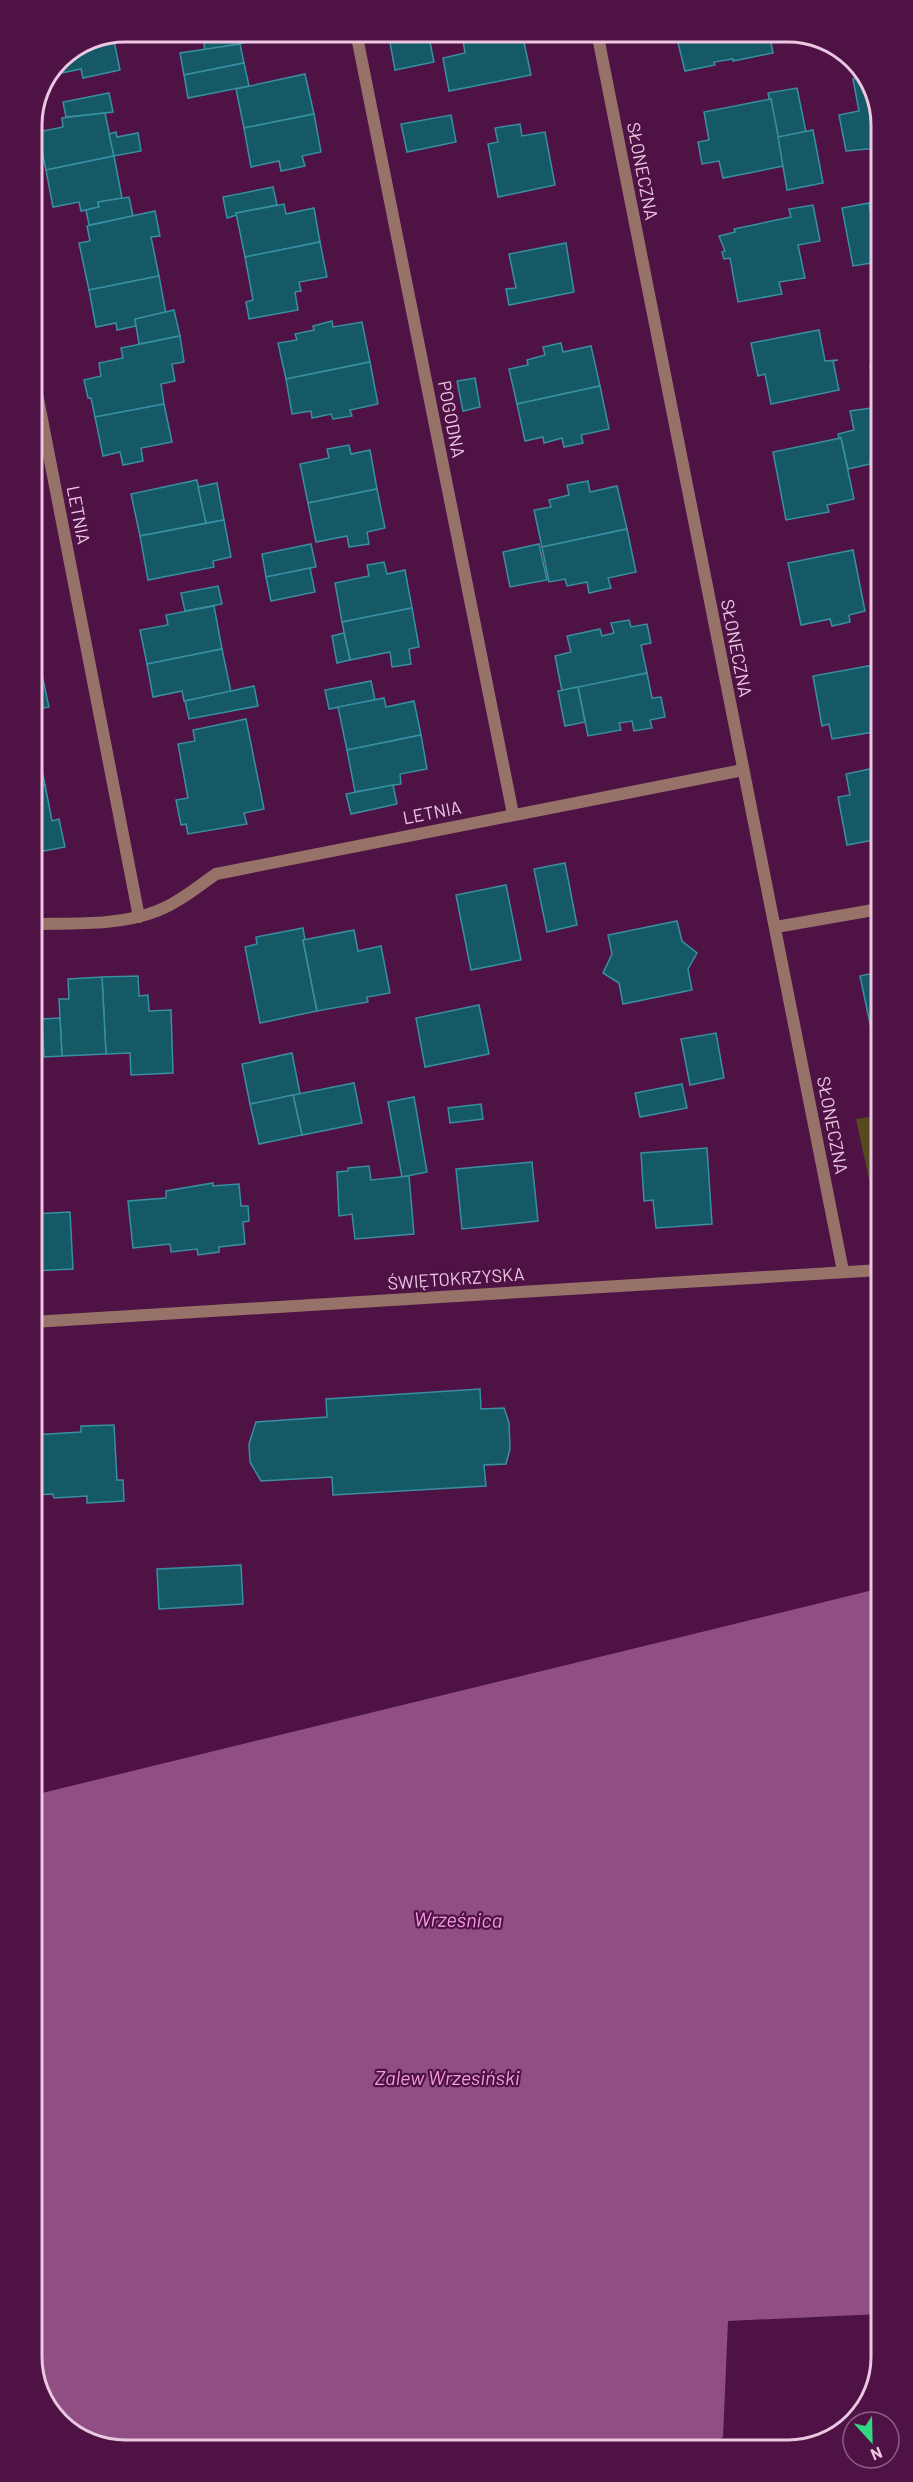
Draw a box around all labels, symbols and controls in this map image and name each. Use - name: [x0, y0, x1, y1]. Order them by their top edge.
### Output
- street label: SŁONECZNA: [623, 120, 663, 222]
- street label: POGODNA: [434, 378, 470, 460]
- street label: LETNIA: [63, 484, 95, 546]
- street label: SŁONECZNA: [717, 597, 757, 699]
- street label: LETNIA: [401, 796, 463, 828]
- street label: SŁONECZNA: [813, 1074, 853, 1176]
- street label: ŚWIĘTOKRZYSKA: [387, 1262, 525, 1294]
- water label: Wrześnica: [414, 1906, 502, 1932]
- water label: Zalew Wrzesiński: [374, 2065, 520, 2089]
- north arrow: [841, 2410, 901, 2470]
- text: N: [868, 2444, 885, 2465]

